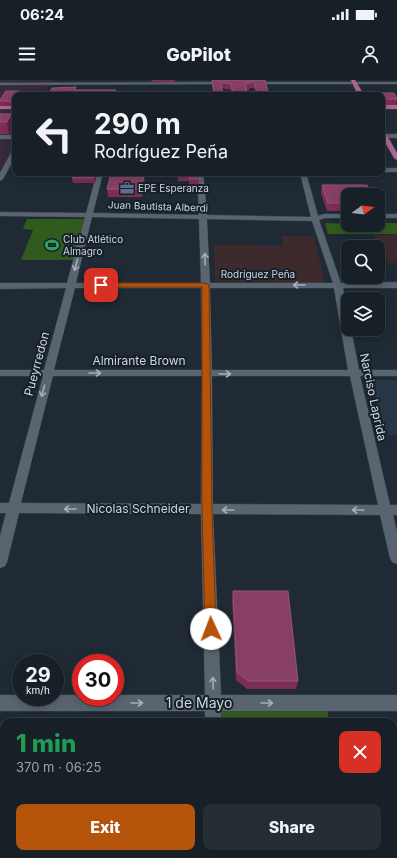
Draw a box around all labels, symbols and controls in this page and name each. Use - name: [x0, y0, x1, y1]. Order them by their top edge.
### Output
- text: 06:24: [20, 5, 64, 24]
- icon: menu: [16, 43, 38, 65]
- icon: person: [359, 43, 381, 65]
- text: GoPilot: [166, 44, 231, 65]
- text: 290 m: [94, 107, 181, 141]
- icon: left: [28, 108, 80, 160]
- text: Rodríguez Peña: [94, 141, 228, 162]
- office icon: EPE Esperanza: [119, 180, 135, 196]
- place label: EPE Esperanza: [138, 182, 209, 194]
- north arrow: [341, 188, 385, 232]
- map controls: [341, 188, 385, 336]
- street label: Juan Bautista Alberdi: [108, 198, 208, 214]
- place label: Club Atlético Almagro: [63, 233, 123, 257]
- sports icon: Club Atlético Almagro: [44, 237, 60, 253]
- button: search: [341, 240, 385, 284]
- one-way arrow: [201, 253, 209, 266]
- one-way arrow: [72, 258, 80, 271]
- pin: [84, 268, 118, 302]
- street label: Rodríguez Peña: [221, 268, 295, 280]
- icon: arrive: [90, 274, 112, 296]
- one-way arrow: [293, 281, 306, 289]
- button: layers: [341, 292, 385, 336]
- street label: Pueyrredon: [21, 330, 52, 398]
- street label: Narciso Laprida: [357, 352, 390, 442]
- street label: Almirante Brown: [92, 353, 186, 368]
- one-way arrow: [88, 369, 101, 377]
- one-way arrow: [218, 370, 231, 378]
- one-way arrow: [39, 384, 47, 397]
- street label: Nicolas Schneider: [87, 501, 190, 516]
- one-way arrow: [64, 505, 77, 513]
- one-way arrow: [222, 506, 235, 514]
- one-way arrow: [352, 506, 365, 514]
- position arrow: [190, 608, 232, 650]
- speed limit sign: 30: [72, 654, 124, 706]
- text: 29: [25, 663, 51, 687]
- one-way arrow: [209, 677, 216, 690]
- text: km/h: [26, 684, 50, 696]
- street label: 1 de Mayo: [166, 694, 232, 711]
- one-way arrow: [130, 699, 143, 707]
- one-way arrow: [260, 699, 273, 707]
- text: 1 min: [16, 729, 76, 758]
- button: close: [339, 731, 381, 773]
- text: 370 m · 06:25: [16, 759, 101, 775]
- button: Exit: [16, 804, 195, 850]
- button: Share: [203, 804, 381, 850]

